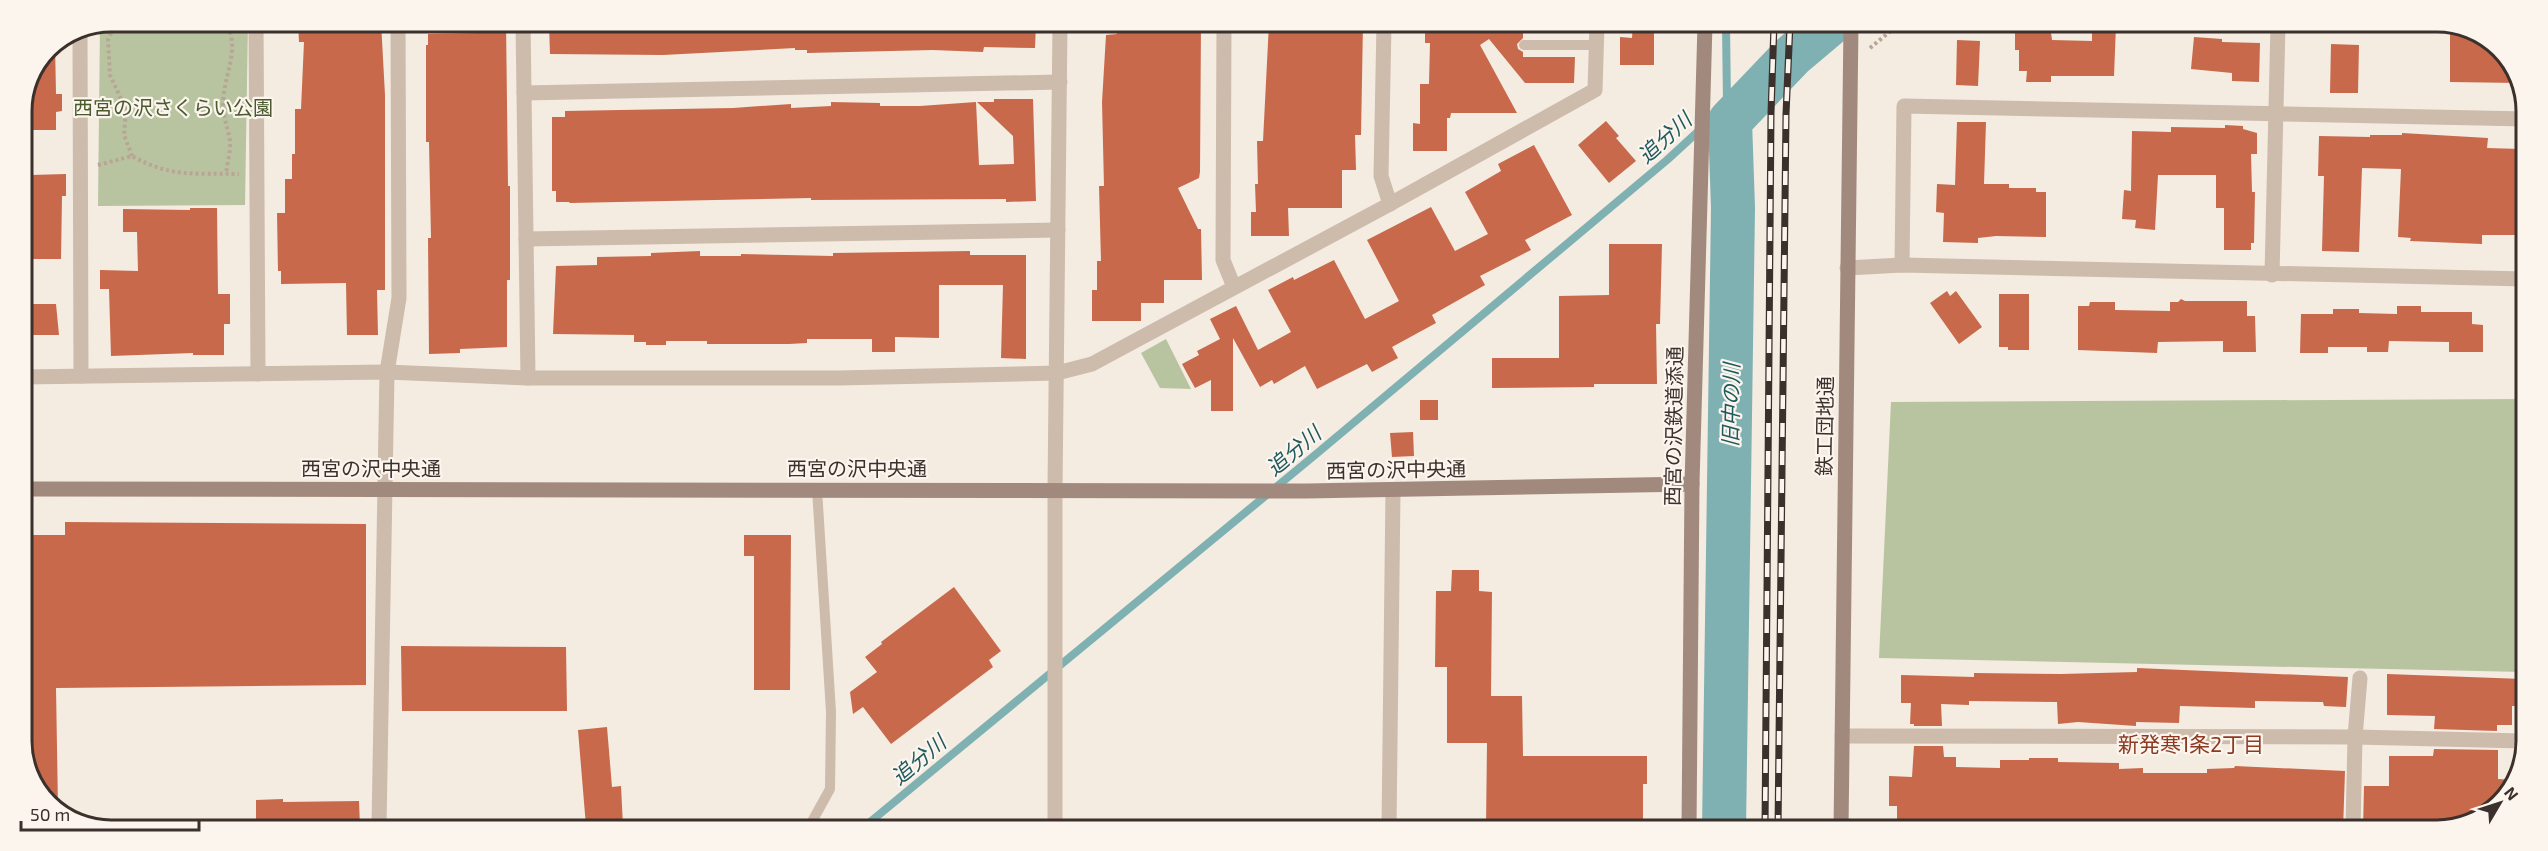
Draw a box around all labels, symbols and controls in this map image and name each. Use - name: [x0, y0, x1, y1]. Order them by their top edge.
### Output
- park label: 西宮の沢さくらい公園: [73, 95, 273, 119]
- water label: 追分川: [1632, 105, 1697, 167]
- street label: 西宮の沢鉄道添通: [1660, 346, 1686, 506]
- water label: 旧中の川: [1717, 361, 1743, 447]
- street label: 鉄工団地通: [1811, 376, 1837, 476]
- water label: 追分川: [1261, 419, 1327, 480]
- street label: 西宮の沢中央通: [301, 456, 441, 480]
- street label: 西宮の沢中央通: [787, 456, 927, 480]
- street label: 西宮の沢中央通: [1326, 456, 1466, 482]
- water label: 追分川: [886, 728, 952, 789]
- district label: 新発寒1条2丁目: [2118, 731, 2264, 756]
- north arrow: [2470, 773, 2530, 833]
- text: N: [2501, 783, 2523, 804]
- scale bar: [21, 794, 200, 832]
- text: 50 m: [30, 803, 70, 825]

